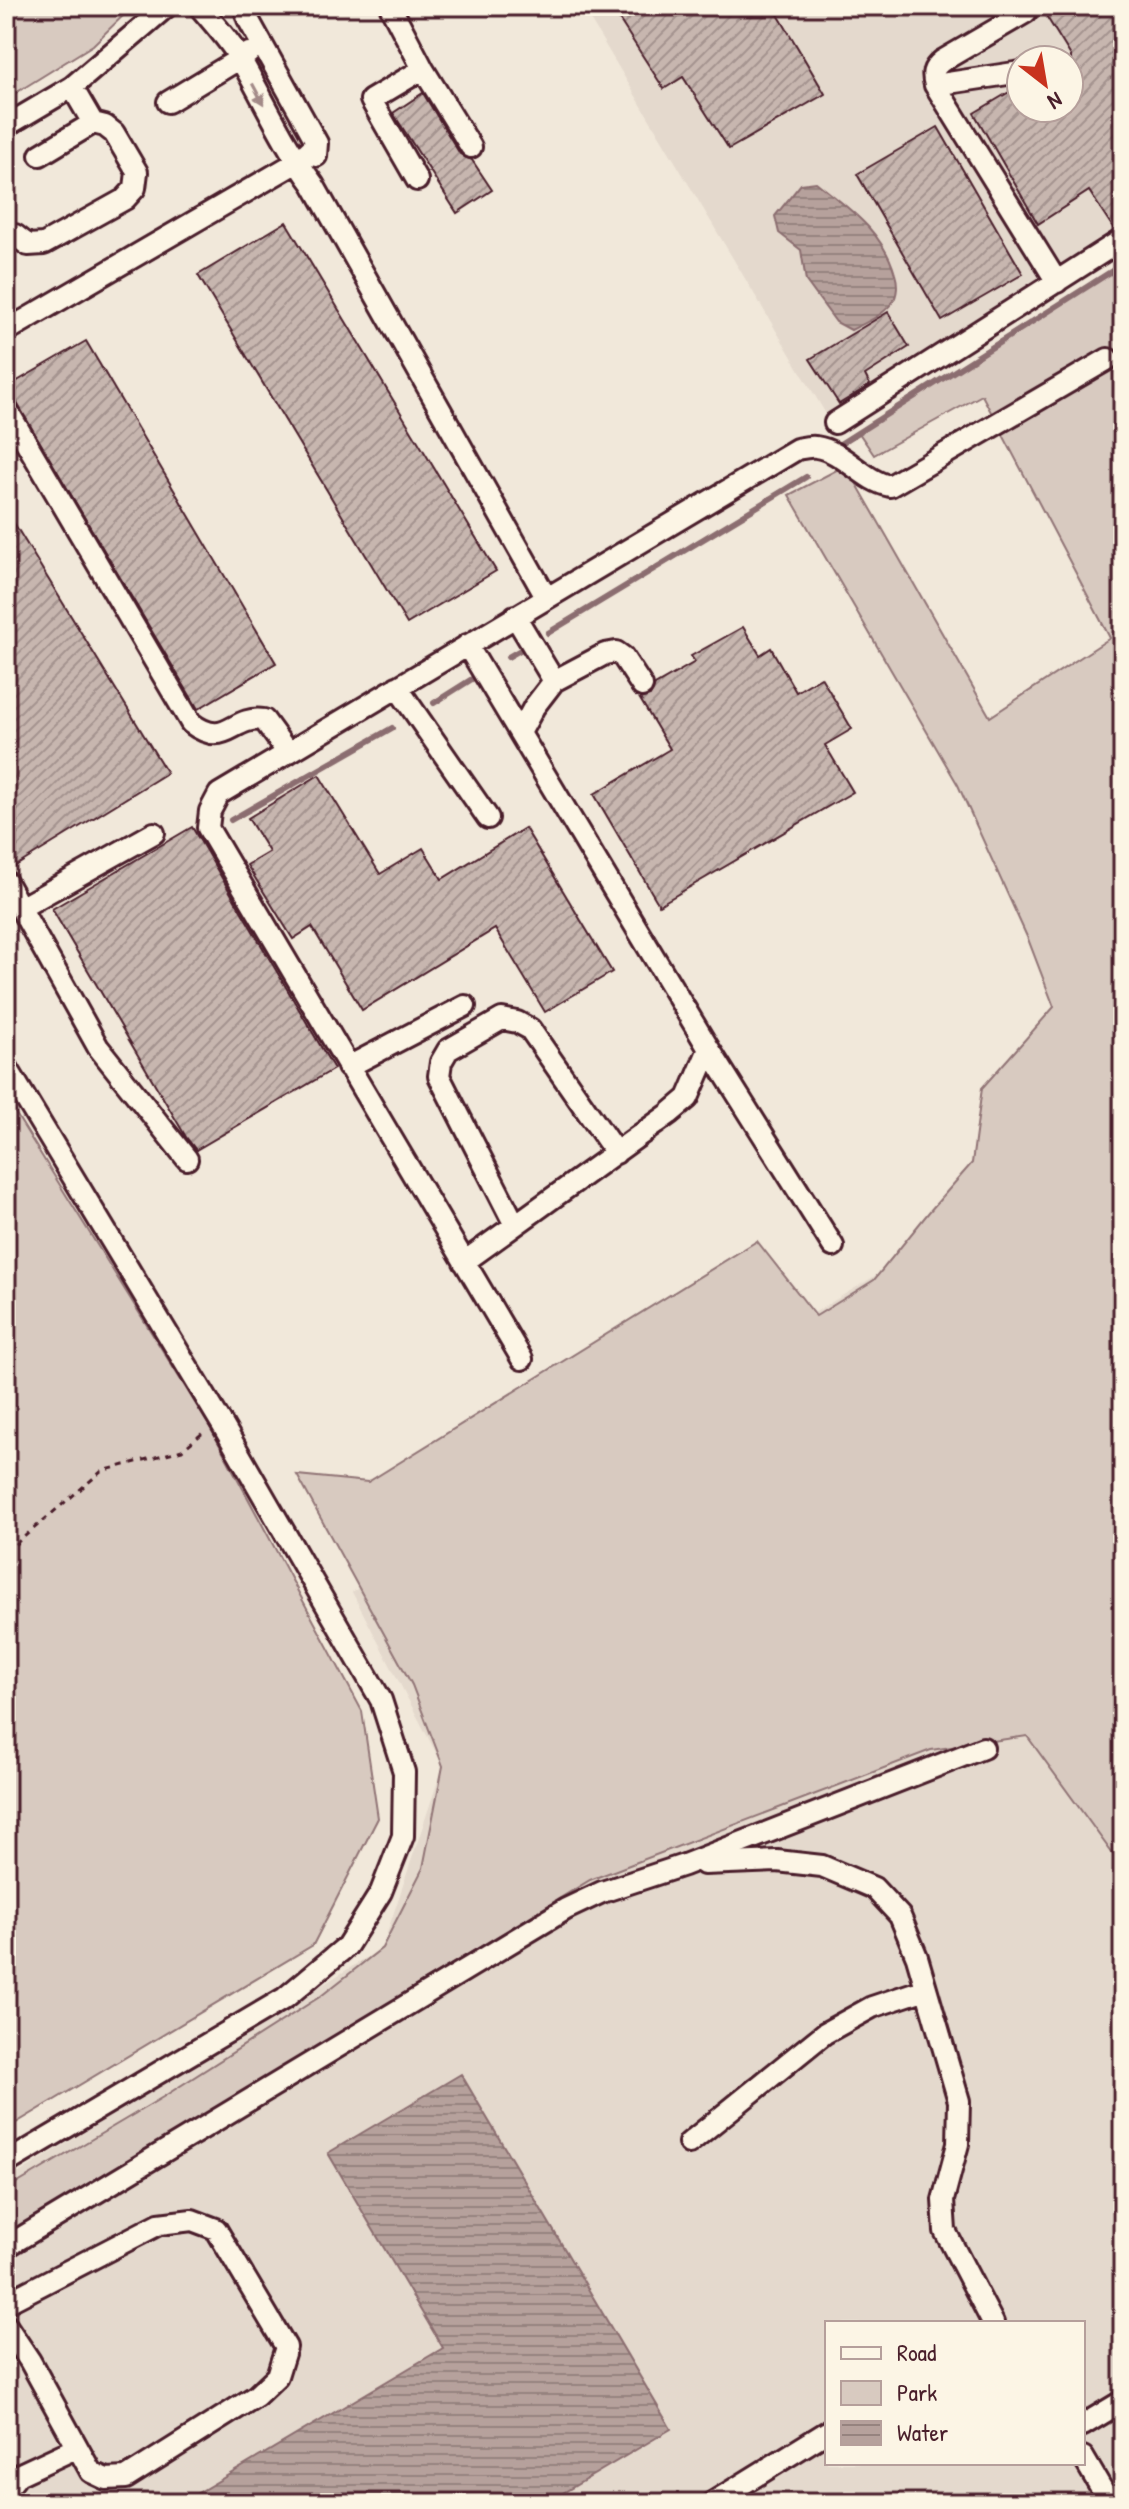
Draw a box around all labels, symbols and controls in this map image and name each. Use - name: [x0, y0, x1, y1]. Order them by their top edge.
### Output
- north arrow: [1005, 44, 1085, 124]
- one-way arrow: [252, 82, 265, 105]
- text: N: [1042, 85, 1068, 117]
- legend: [825, 2321, 1085, 2465]
- text: Road: [897, 2336, 936, 2368]
- text: Park: [897, 2376, 937, 2408]
- text: Water: [897, 2416, 948, 2448]

